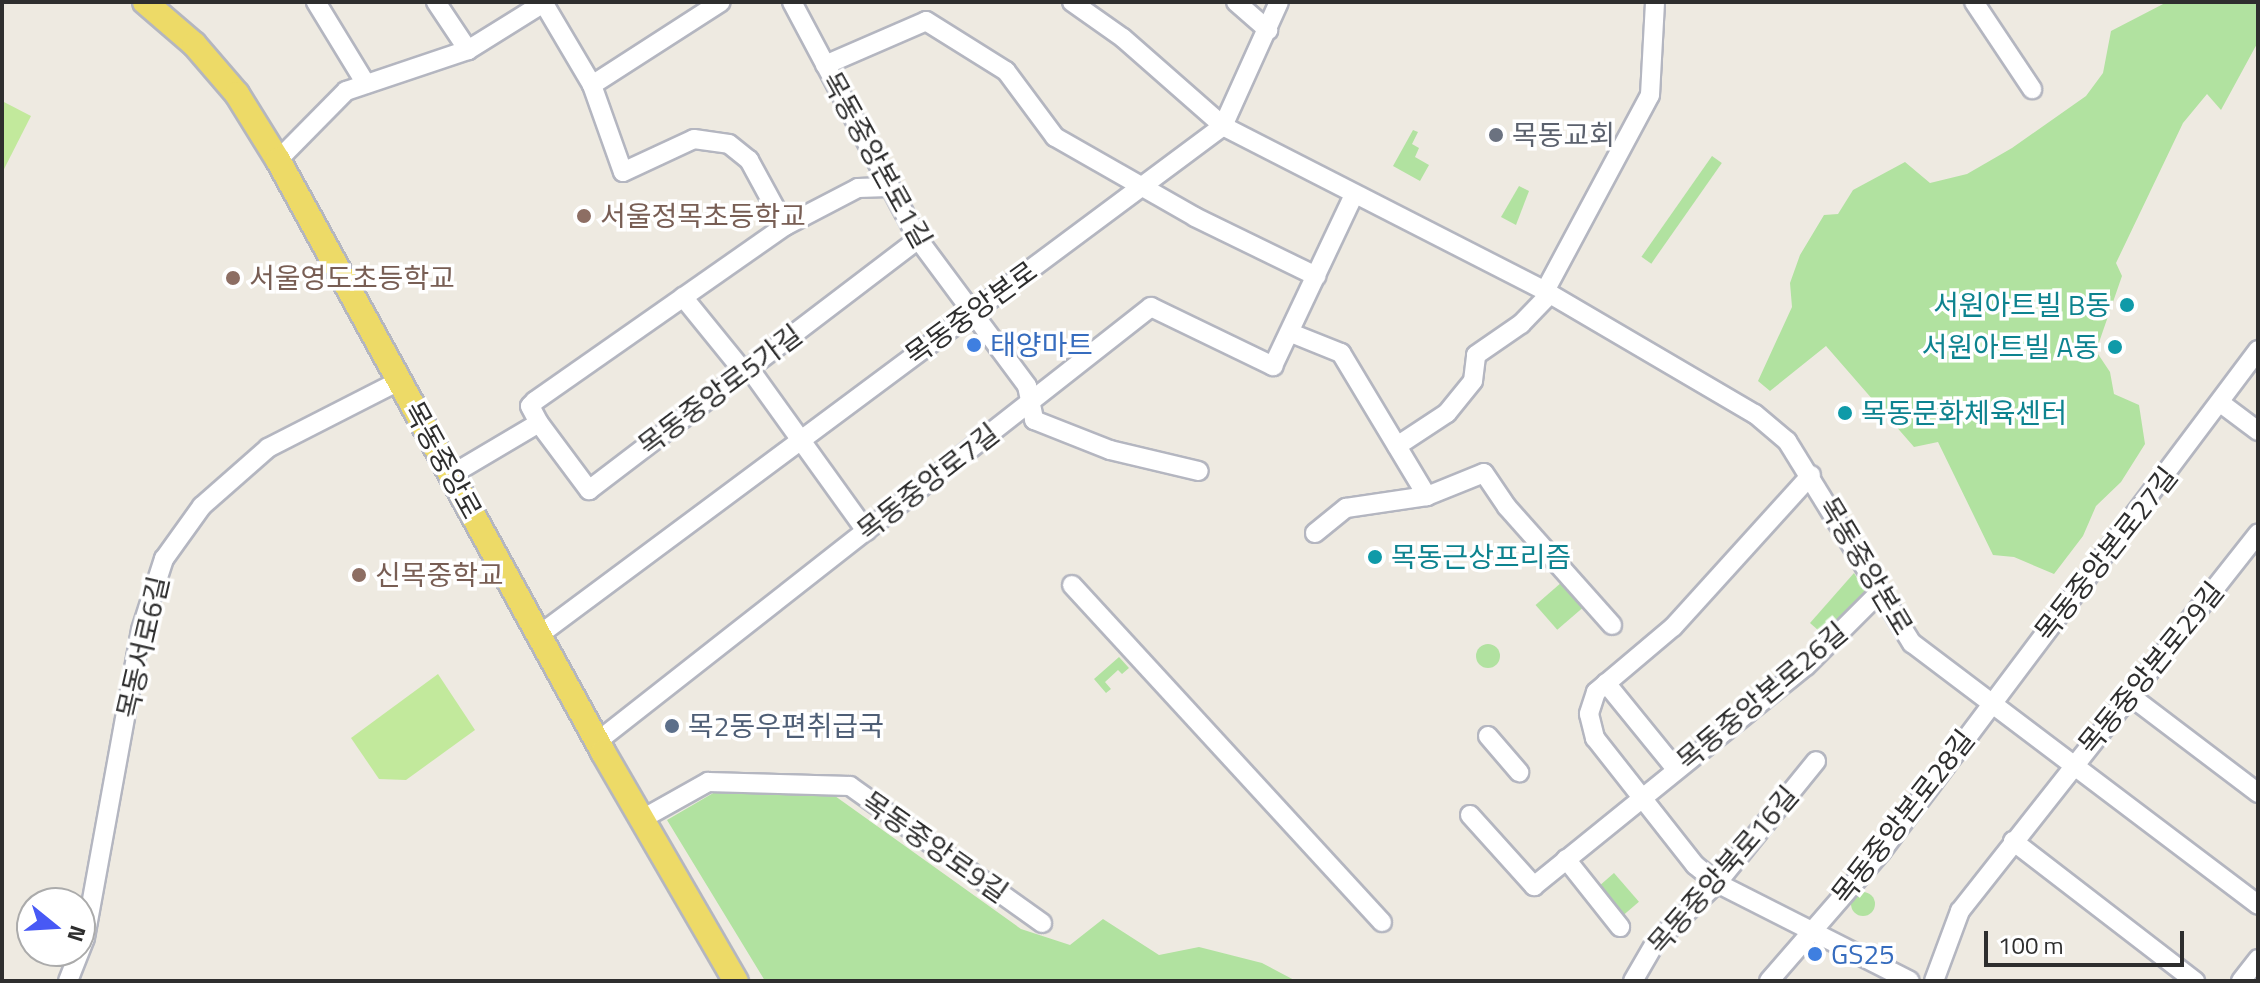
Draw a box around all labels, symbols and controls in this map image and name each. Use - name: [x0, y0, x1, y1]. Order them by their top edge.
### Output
- street label: 목동중앙본로1길: [815, 66, 939, 254]
- place label: 목동교회: [1512, 118, 1615, 152]
- marker: 목동교회: [1487, 126, 1505, 144]
- place label: 서울정목초등학교: [600, 199, 806, 233]
- marker: 서울정목초등학교: [575, 207, 593, 225]
- street label: 목동중앙본로: [899, 254, 1043, 372]
- place label: 서울영도초등학교: [249, 261, 455, 295]
- marker: 서울영도초등학교: [224, 269, 242, 287]
- place label: 서원아트빌 B동: [1933, 288, 2111, 322]
- marker: 서원아트빌 B동: [2118, 296, 2136, 314]
- street label: 목동중앙로5가길: [632, 318, 808, 462]
- place label: 태양마트: [990, 328, 1093, 362]
- place label: 서원아트빌 A동: [1922, 330, 2099, 364]
- marker: 태양마트: [965, 336, 983, 354]
- marker: 서원아트빌 A동: [2106, 338, 2124, 356]
- street label: 목동중앙로: [397, 396, 489, 524]
- place label: 목동문화체육센터: [1861, 396, 2067, 430]
- marker: 목동문화체육센터: [1836, 404, 1854, 422]
- street label: 목동중앙로7길: [851, 416, 1005, 548]
- street label: 목동중앙본로27길: [2028, 460, 2184, 648]
- street label: 목동중앙본로: [1812, 491, 1920, 641]
- place label: 목동근상프리즘: [1391, 540, 1571, 574]
- marker: 목동근상프리즘: [1366, 548, 1384, 566]
- place label: 신목중학교: [375, 558, 504, 592]
- marker: 신목중학교: [350, 566, 368, 584]
- street label: 목동서로6길: [110, 573, 176, 721]
- street label: 목동중앙본로29길: [2071, 575, 2231, 761]
- street label: 목동중앙본로26길: [1670, 615, 1854, 777]
- place label: 목2동우편취급국: [688, 709, 884, 743]
- marker: 목2동우편취급국: [663, 717, 681, 735]
- street label: 목동중앙본로28길: [1825, 723, 1981, 911]
- street label: 목동중앙북로16길: [1641, 779, 1805, 961]
- street label: 목동중앙로9길: [856, 784, 1014, 910]
- north arrow: [16, 887, 96, 967]
- scale bar: [1988, 915, 2188, 965]
- text: N: [58, 921, 95, 946]
- text: 100 m: [1998, 927, 2064, 963]
- place label: GS25: [1831, 937, 1895, 971]
- marker: GS25: [1806, 945, 1824, 963]

